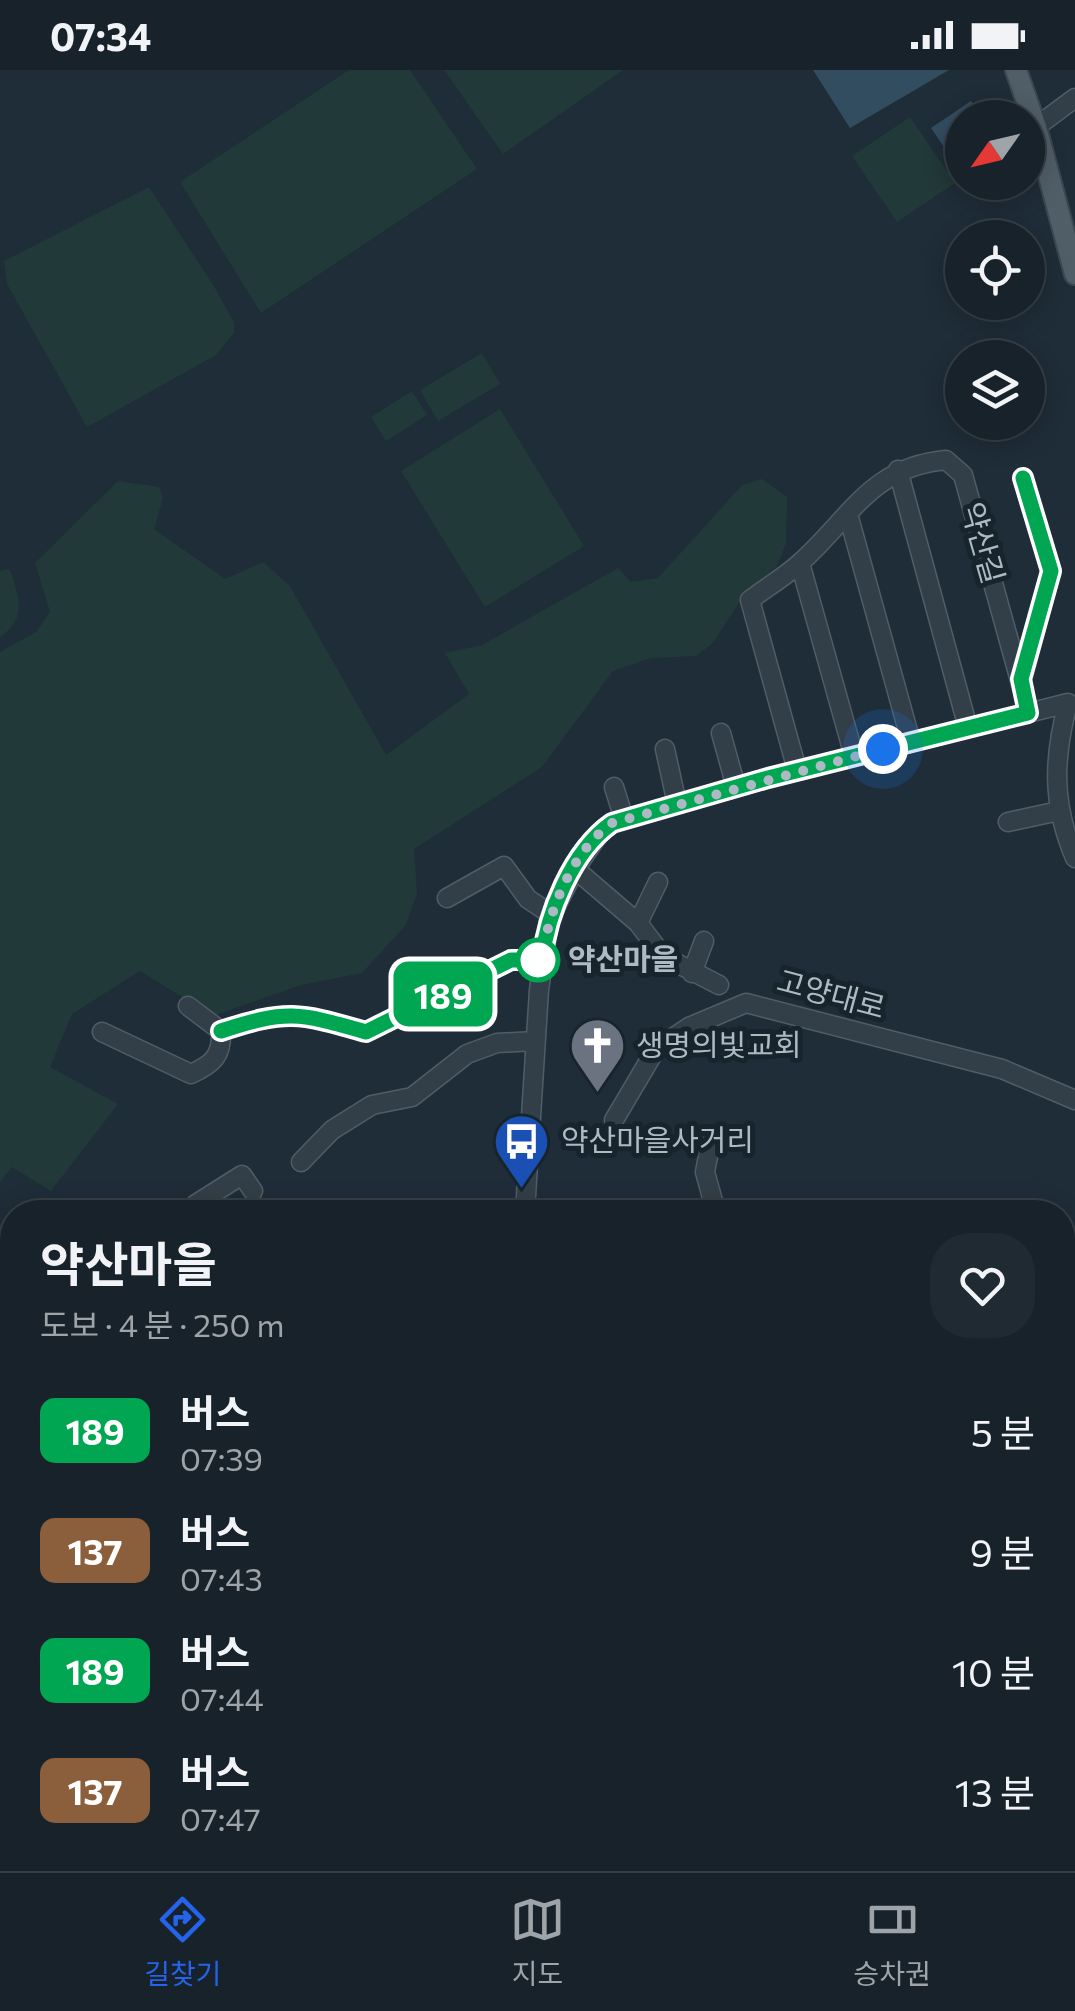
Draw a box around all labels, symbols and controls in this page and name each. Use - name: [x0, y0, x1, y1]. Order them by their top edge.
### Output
- text: 07:34: [50, 12, 151, 59]
- north arrow: [945, 100, 1045, 200]
- map controls: [945, 100, 1045, 440]
- button: locate: [945, 220, 1045, 320]
- button: layers: [945, 340, 1045, 440]
- street label: 약산길: [955, 497, 1014, 587]
- your location: [858, 724, 908, 774]
- marker: 약산마을: [517, 939, 559, 981]
- place label: 약산마을: [568, 939, 678, 976]
- street label: 고양대로: [774, 960, 890, 1025]
- line badge: 189: [386, 962, 500, 1026]
- text: 189: [413, 973, 473, 1016]
- church icon: 생명의빛교회: [567, 1016, 627, 1095]
- place label: 생명의빛교회: [636, 1025, 802, 1062]
- bus stop icon: 약산마을사거리: [492, 1111, 552, 1190]
- place label: 약산마을사거리: [561, 1120, 754, 1157]
- text: 약산마을: [40, 1233, 217, 1292]
- button: heart: [930, 1233, 1035, 1338]
- text: 도보 · 4 분 · 250 m: [40, 1304, 284, 1344]
- text: 버스: [180, 1388, 250, 1435]
- text: 5 분: [971, 1408, 1035, 1455]
- text: 189: [65, 1409, 125, 1452]
- text: 07:39: [180, 1438, 263, 1478]
- text: 버스: [180, 1508, 250, 1555]
- text: 9 분: [970, 1528, 1035, 1575]
- text: 137: [67, 1529, 123, 1572]
- text: 07:43: [180, 1558, 263, 1598]
- text: 버스: [180, 1628, 250, 1675]
- text: 10 분: [952, 1648, 1035, 1695]
- text: 189: [65, 1649, 125, 1692]
- text: 07:44: [180, 1678, 264, 1718]
- text: 버스: [180, 1748, 250, 1795]
- text: 13 분: [955, 1768, 1035, 1815]
- text: 137: [67, 1769, 123, 1812]
- text: 07:47: [180, 1798, 261, 1838]
- tab: 길찾기: [144, 1892, 222, 1992]
- tab: 지도: [510, 1892, 565, 1992]
- tab: 승차권: [853, 1892, 931, 1992]

